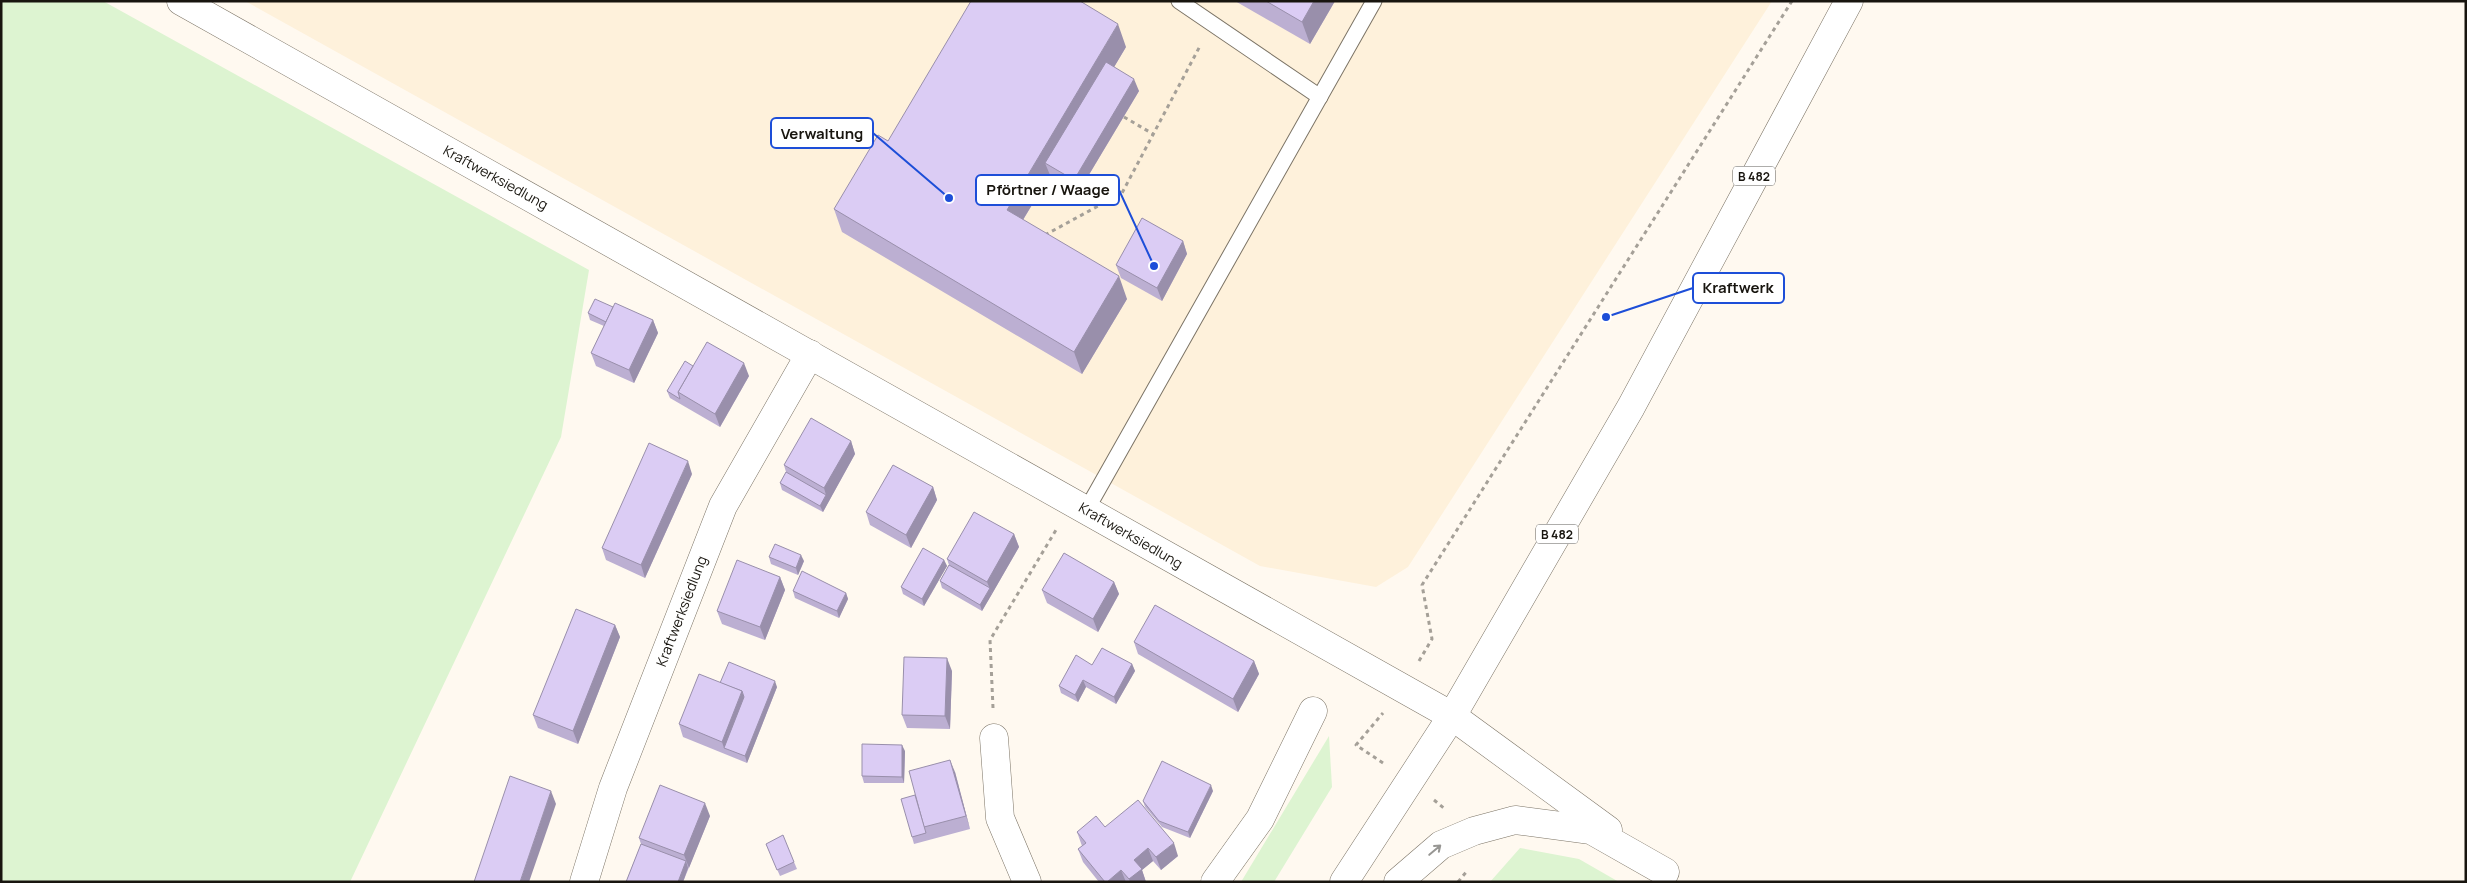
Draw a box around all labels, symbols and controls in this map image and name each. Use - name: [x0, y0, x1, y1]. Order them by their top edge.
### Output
- callout: Verwaltung: [771, 118, 873, 148]
- text: Verwaltung: [781, 123, 863, 144]
- street label: Kraftwerksiedlung: [440, 140, 552, 214]
- road number: B 482: [1733, 167, 1775, 186]
- callout: Pförtner / Waage: [976, 175, 1119, 205]
- text: Pförtner / Waage: [986, 179, 1110, 200]
- callout: Kraftwerk: [1693, 273, 1784, 303]
- text: Kraftwerk: [1702, 277, 1774, 298]
- street label: Kraftwerksiedlung: [1075, 497, 1187, 573]
- road number: B 482: [1536, 524, 1578, 544]
- street label: Kraftwerksiedlung: [651, 553, 711, 669]
- one-way arrow: [1428, 845, 1441, 856]

